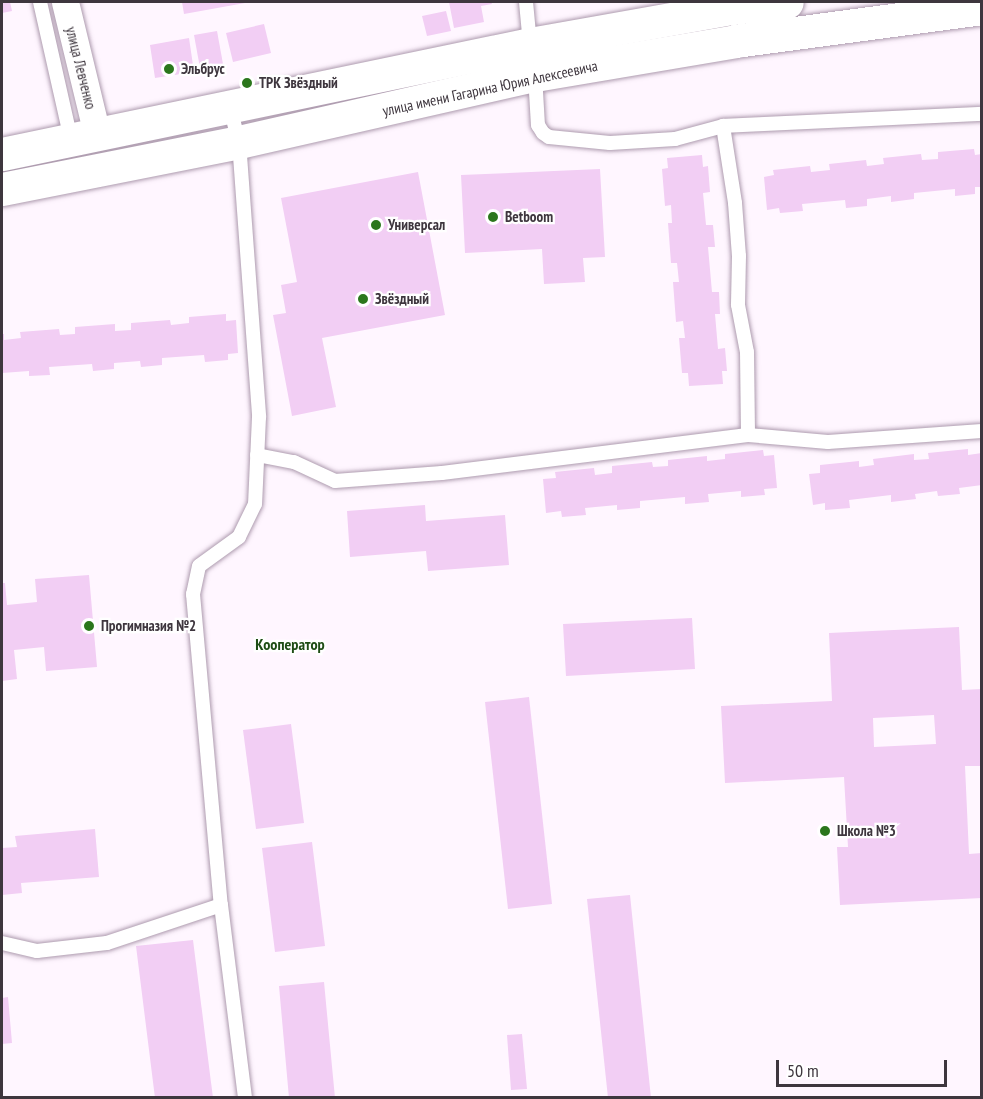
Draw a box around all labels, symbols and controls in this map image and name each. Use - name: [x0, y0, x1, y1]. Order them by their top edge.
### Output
- street label: улица Левченко: [62, 25, 100, 111]
- street label: улица имени Гагарина Юрия Алексеевича: [381, 56, 599, 120]
- place label: Эльбрус: [181, 60, 225, 78]
- marker: Эльбрус: [162, 62, 176, 76]
- place label: ТРК Звёздный: [259, 74, 338, 92]
- marker: ТРК Звёздный: [240, 76, 254, 90]
- place label: Betboom: [505, 208, 553, 226]
- marker: Betboom: [486, 210, 500, 224]
- place label: Универсал: [388, 216, 445, 234]
- marker: Универсал: [369, 218, 383, 232]
- place label: Звёздный: [375, 290, 429, 308]
- marker: Звёздный: [356, 292, 370, 306]
- place label: Прогимназия №2: [101, 617, 196, 635]
- marker: Прогимназия №2: [82, 619, 96, 633]
- district label: Кооператор: [255, 634, 325, 654]
- place label: Школа №3: [837, 822, 896, 840]
- marker: Школа №3: [818, 824, 832, 838]
- scale bar: [779, 1048, 950, 1086]
- text: 50 m: [787, 1059, 819, 1082]

